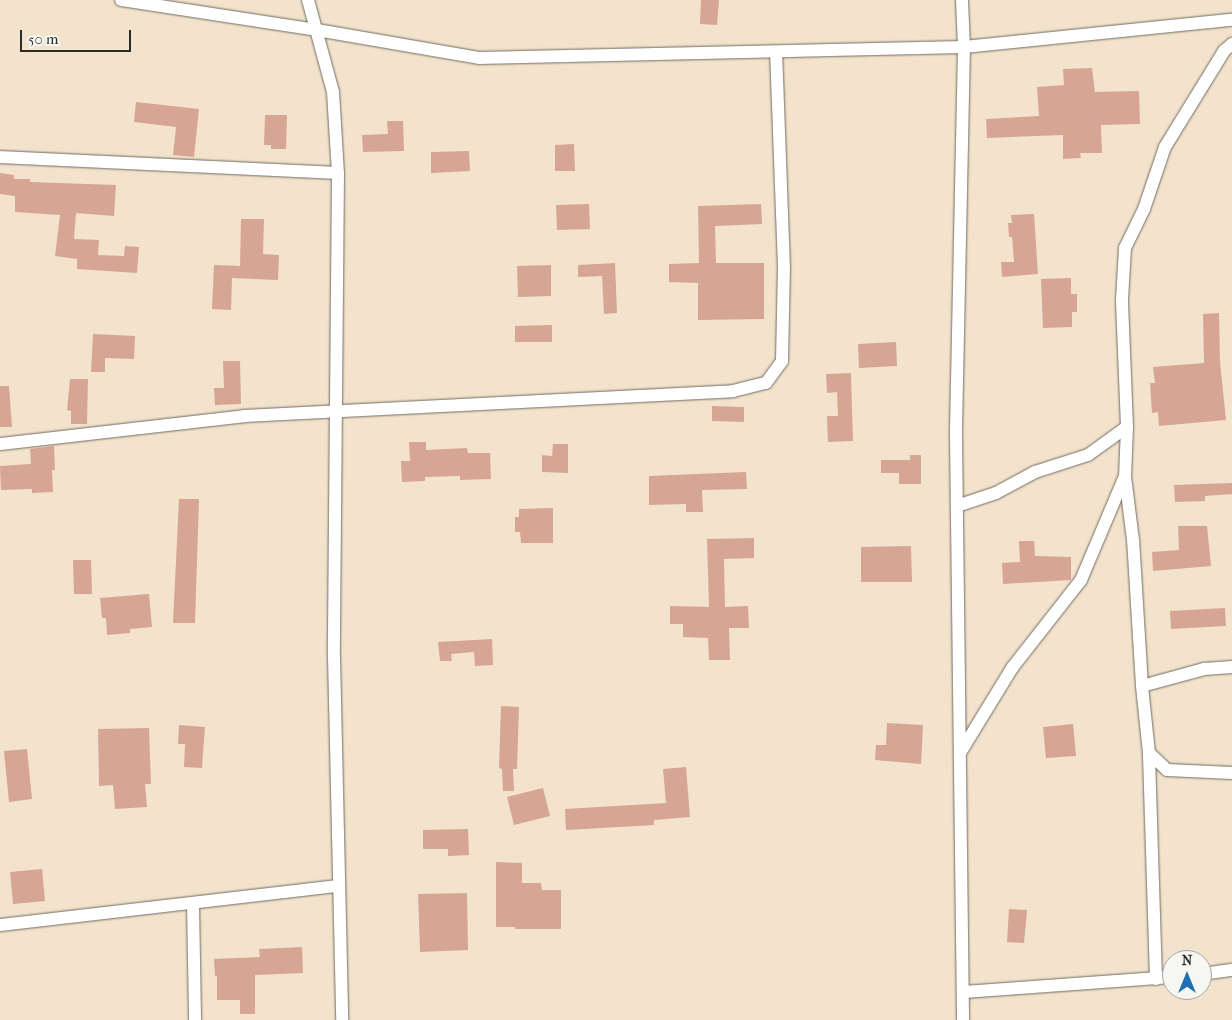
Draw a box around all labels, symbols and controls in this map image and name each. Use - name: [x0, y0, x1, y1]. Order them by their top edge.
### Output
- scale bar: [22, 20, 134, 52]
- text: 50 m: [28, 30, 58, 48]
- north arrow: [1162, 950, 1212, 1000]
- text: N: [1182, 952, 1192, 969]

